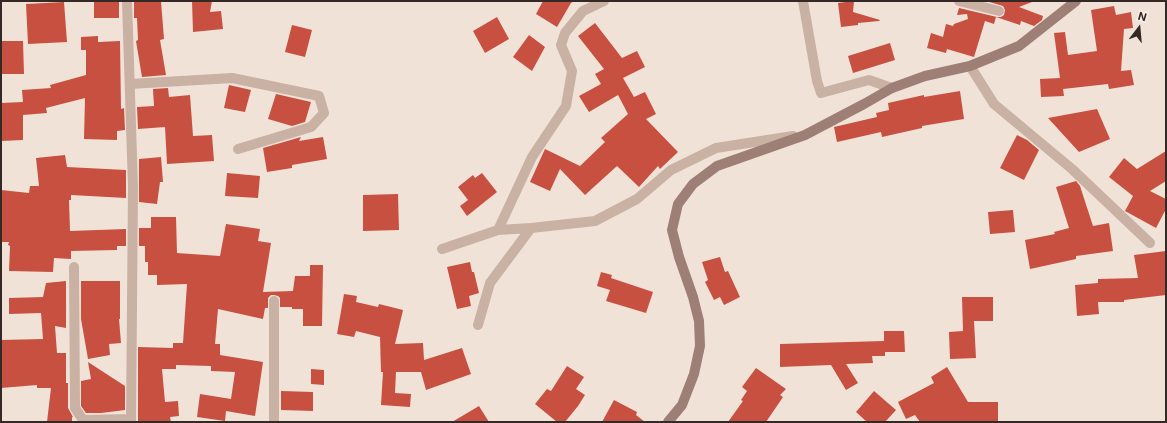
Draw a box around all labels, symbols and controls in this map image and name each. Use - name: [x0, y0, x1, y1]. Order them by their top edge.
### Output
- north arrow: [1119, 8, 1159, 48]
- text: N: [1136, 9, 1148, 24]

